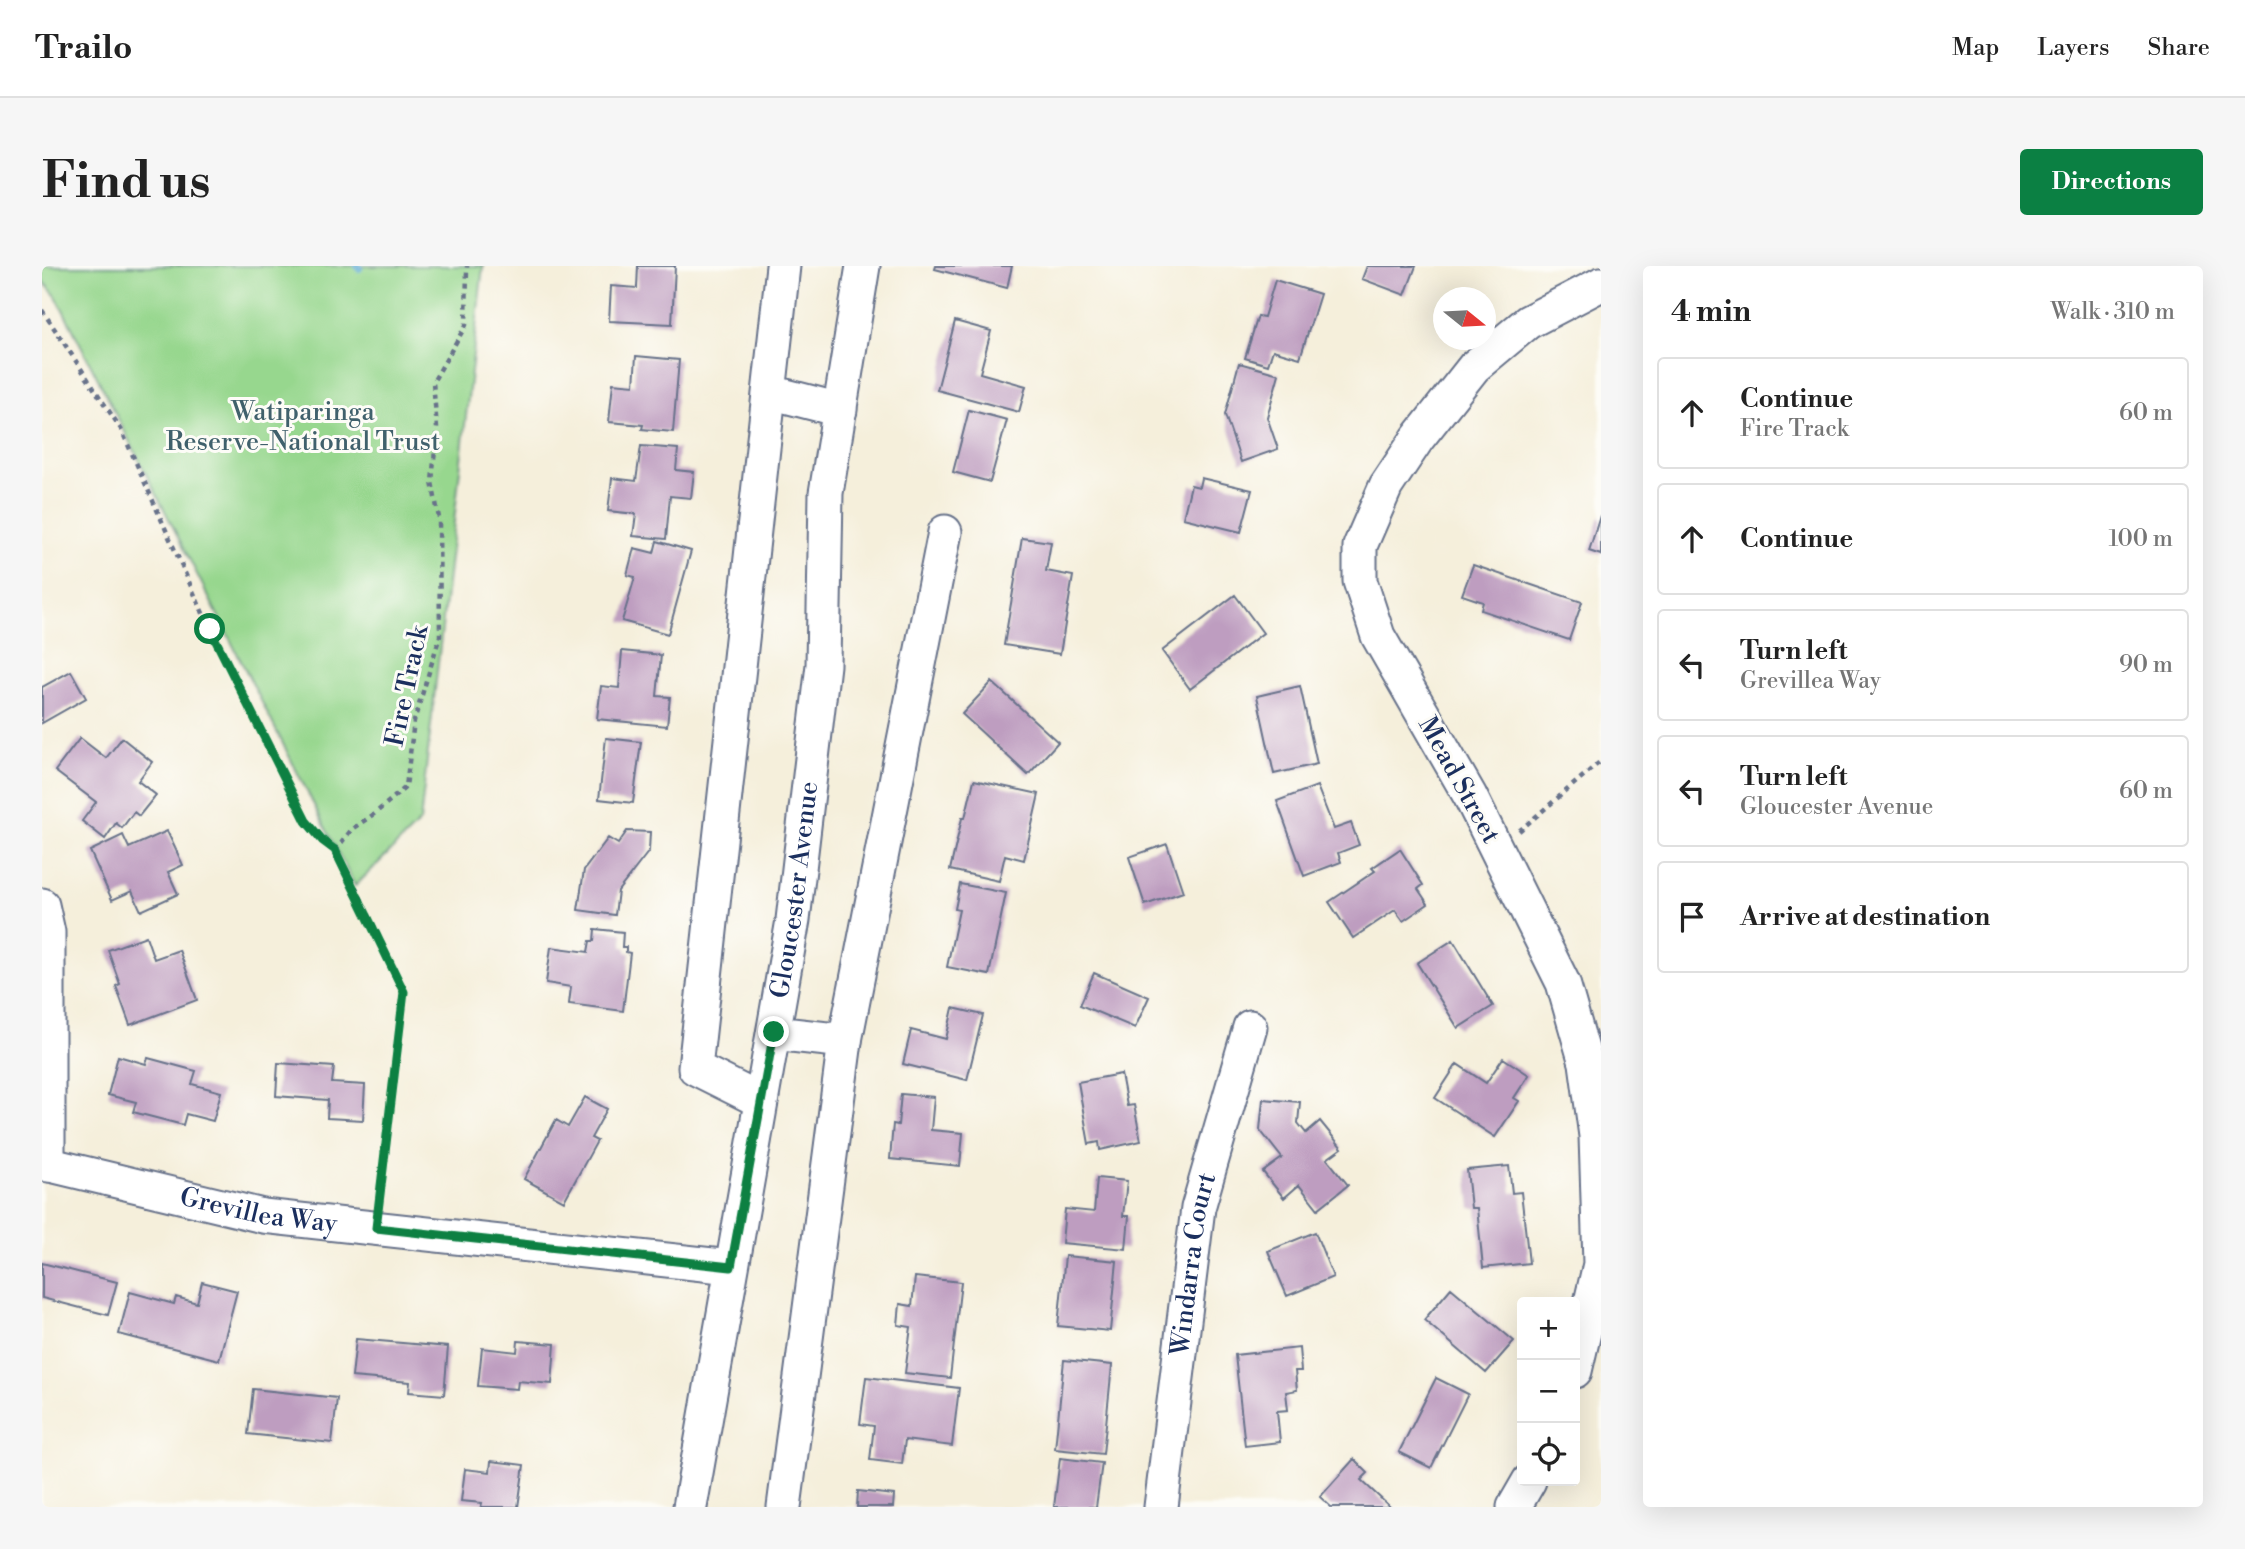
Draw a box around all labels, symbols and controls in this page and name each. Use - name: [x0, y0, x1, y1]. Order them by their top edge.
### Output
- text: Trailo: [35, 28, 132, 69]
- text: Map: [1952, 33, 1999, 63]
- text: Layers: [2037, 33, 2109, 63]
- text: Share: [2147, 33, 2210, 63]
- button: Directions: [2020, 149, 2203, 215]
- text: Find us: [42, 152, 211, 213]
- north arrow: [1433, 287, 1496, 350]
- text: 4 min: [1671, 293, 1751, 331]
- text: Walk · 310 m: [2050, 298, 2175, 326]
- text: Continue: [1740, 383, 1853, 415]
- icon: ahead: [1673, 394, 1711, 432]
- park label: Watiparinga Reserve-National Trust: [166, 396, 440, 458]
- text: 60 m: [2119, 399, 2173, 427]
- text: Fire Track: [1740, 415, 1849, 443]
- icon: ahead: [1673, 520, 1711, 558]
- text: Continue: [1740, 523, 1853, 555]
- text: 100 m: [2108, 525, 2173, 553]
- route start: [194, 613, 225, 644]
- street label: Fire Track: [379, 621, 436, 750]
- text: Turn left: [1740, 635, 1848, 667]
- icon: left: [1673, 646, 1711, 684]
- text: 90 m: [2119, 651, 2173, 679]
- text: Grevillea Way: [1740, 667, 1881, 695]
- street label: Mead Street: [1411, 711, 1507, 849]
- text: Turn left: [1740, 761, 1848, 793]
- icon: left: [1673, 772, 1711, 810]
- text: 60 m: [2119, 777, 2173, 805]
- street label: Gloucester Avenue: [764, 780, 825, 1001]
- text: Gloucester Avenue: [1740, 793, 1933, 821]
- icon: arrive: [1673, 898, 1711, 936]
- text: Arrive at destination: [1740, 901, 1990, 933]
- route end: [758, 1016, 789, 1047]
- street label: Windarra Court: [1164, 1169, 1223, 1358]
- street label: Grevillea Way: [177, 1181, 339, 1240]
- map controls: [1517, 1297, 1580, 1486]
- button: +: [1517, 1297, 1580, 1360]
- button: −: [1517, 1360, 1580, 1423]
- button: locate: [1517, 1423, 1580, 1486]

